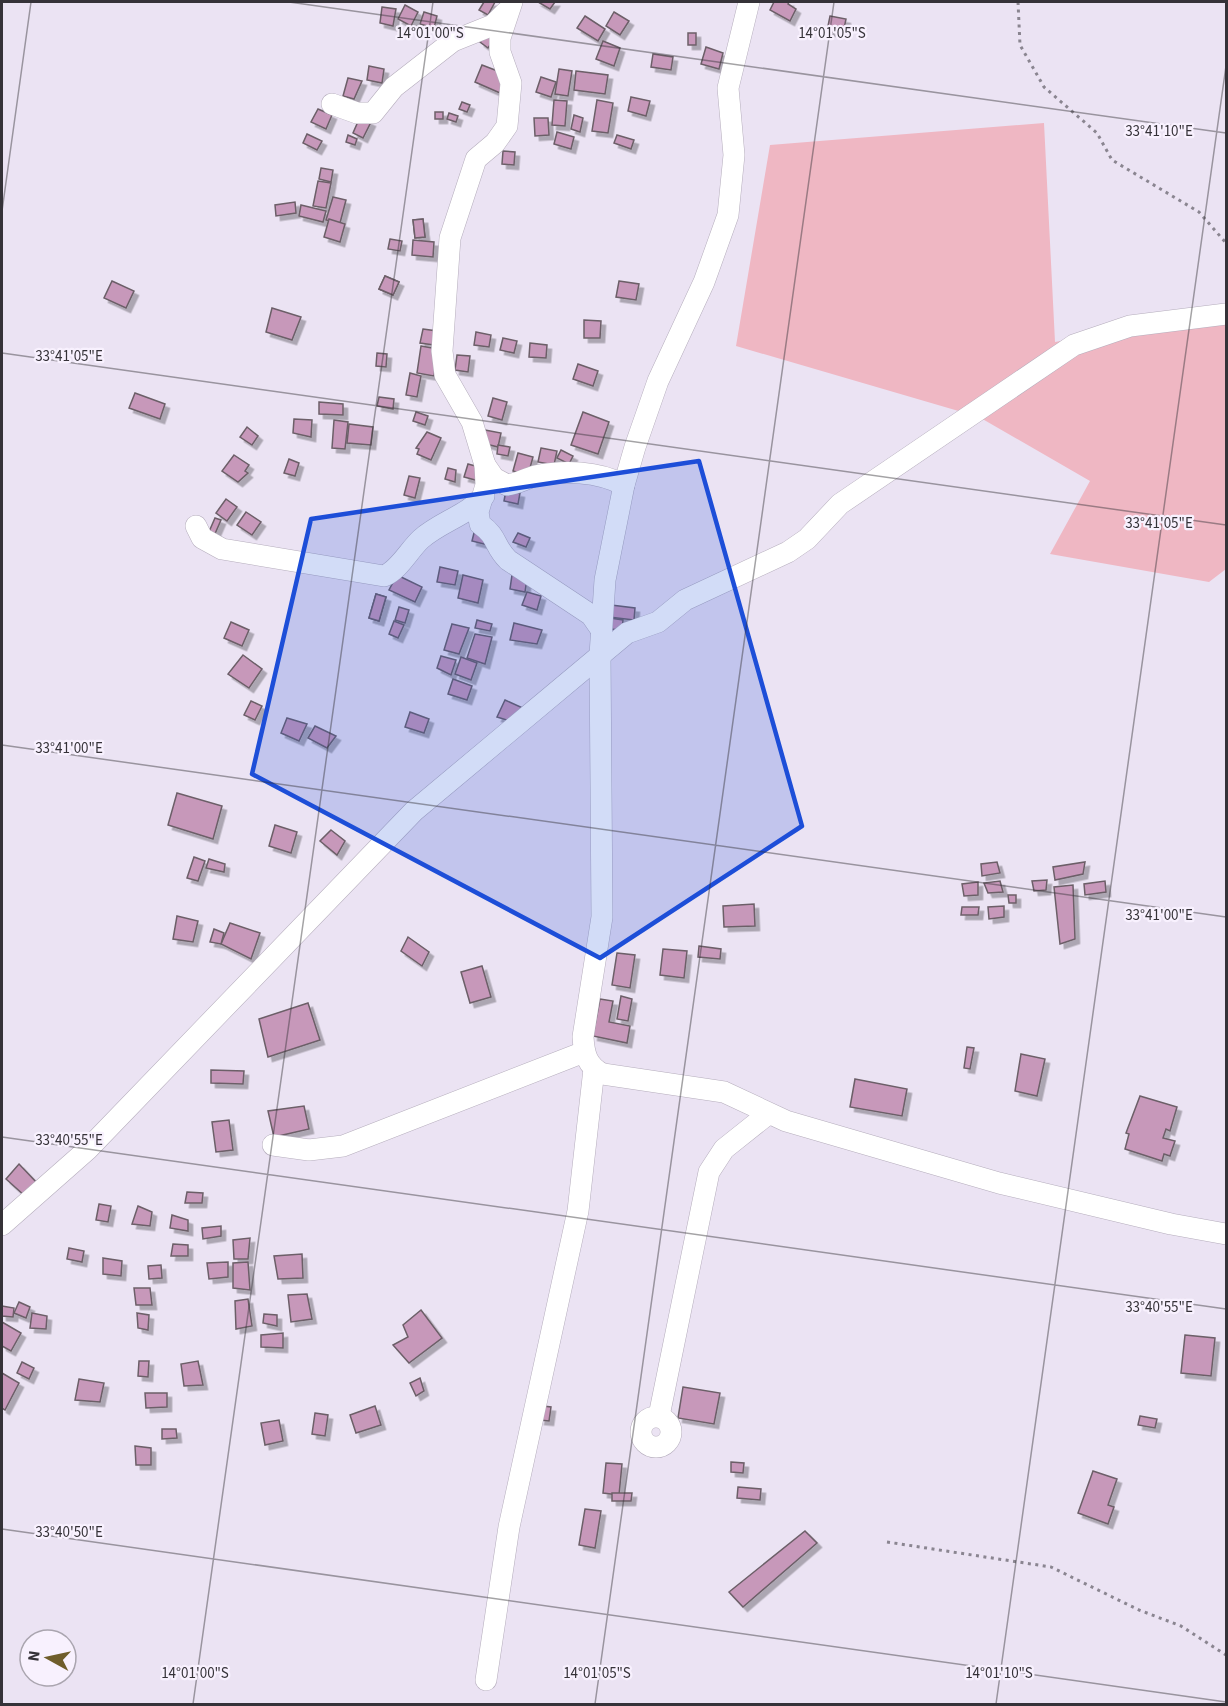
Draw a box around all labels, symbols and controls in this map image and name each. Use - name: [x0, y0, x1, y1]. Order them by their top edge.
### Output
- text: 14°01'00"S: [396, 23, 464, 44]
- text: 14°01'05"S: [798, 23, 866, 44]
- text: 33°41'10"E: [1125, 121, 1193, 142]
- text: 33°41'05"E: [35, 346, 103, 367]
- text: 33°41'05"E: [1125, 513, 1193, 534]
- text: 33°41'00"E: [35, 738, 103, 759]
- text: 33°41'00"E: [1125, 905, 1193, 926]
- text: 33°40'55"E: [35, 1130, 103, 1151]
- text: 33°40'55"E: [1125, 1297, 1193, 1318]
- text: 33°40'50"E: [35, 1522, 103, 1543]
- north arrow: [18, 1628, 78, 1688]
- text: N: [23, 1649, 46, 1663]
- text: 14°01'00"S: [161, 1663, 229, 1684]
- text: 14°01'05"S: [563, 1663, 631, 1684]
- text: 14°01'10"S: [965, 1663, 1033, 1684]

